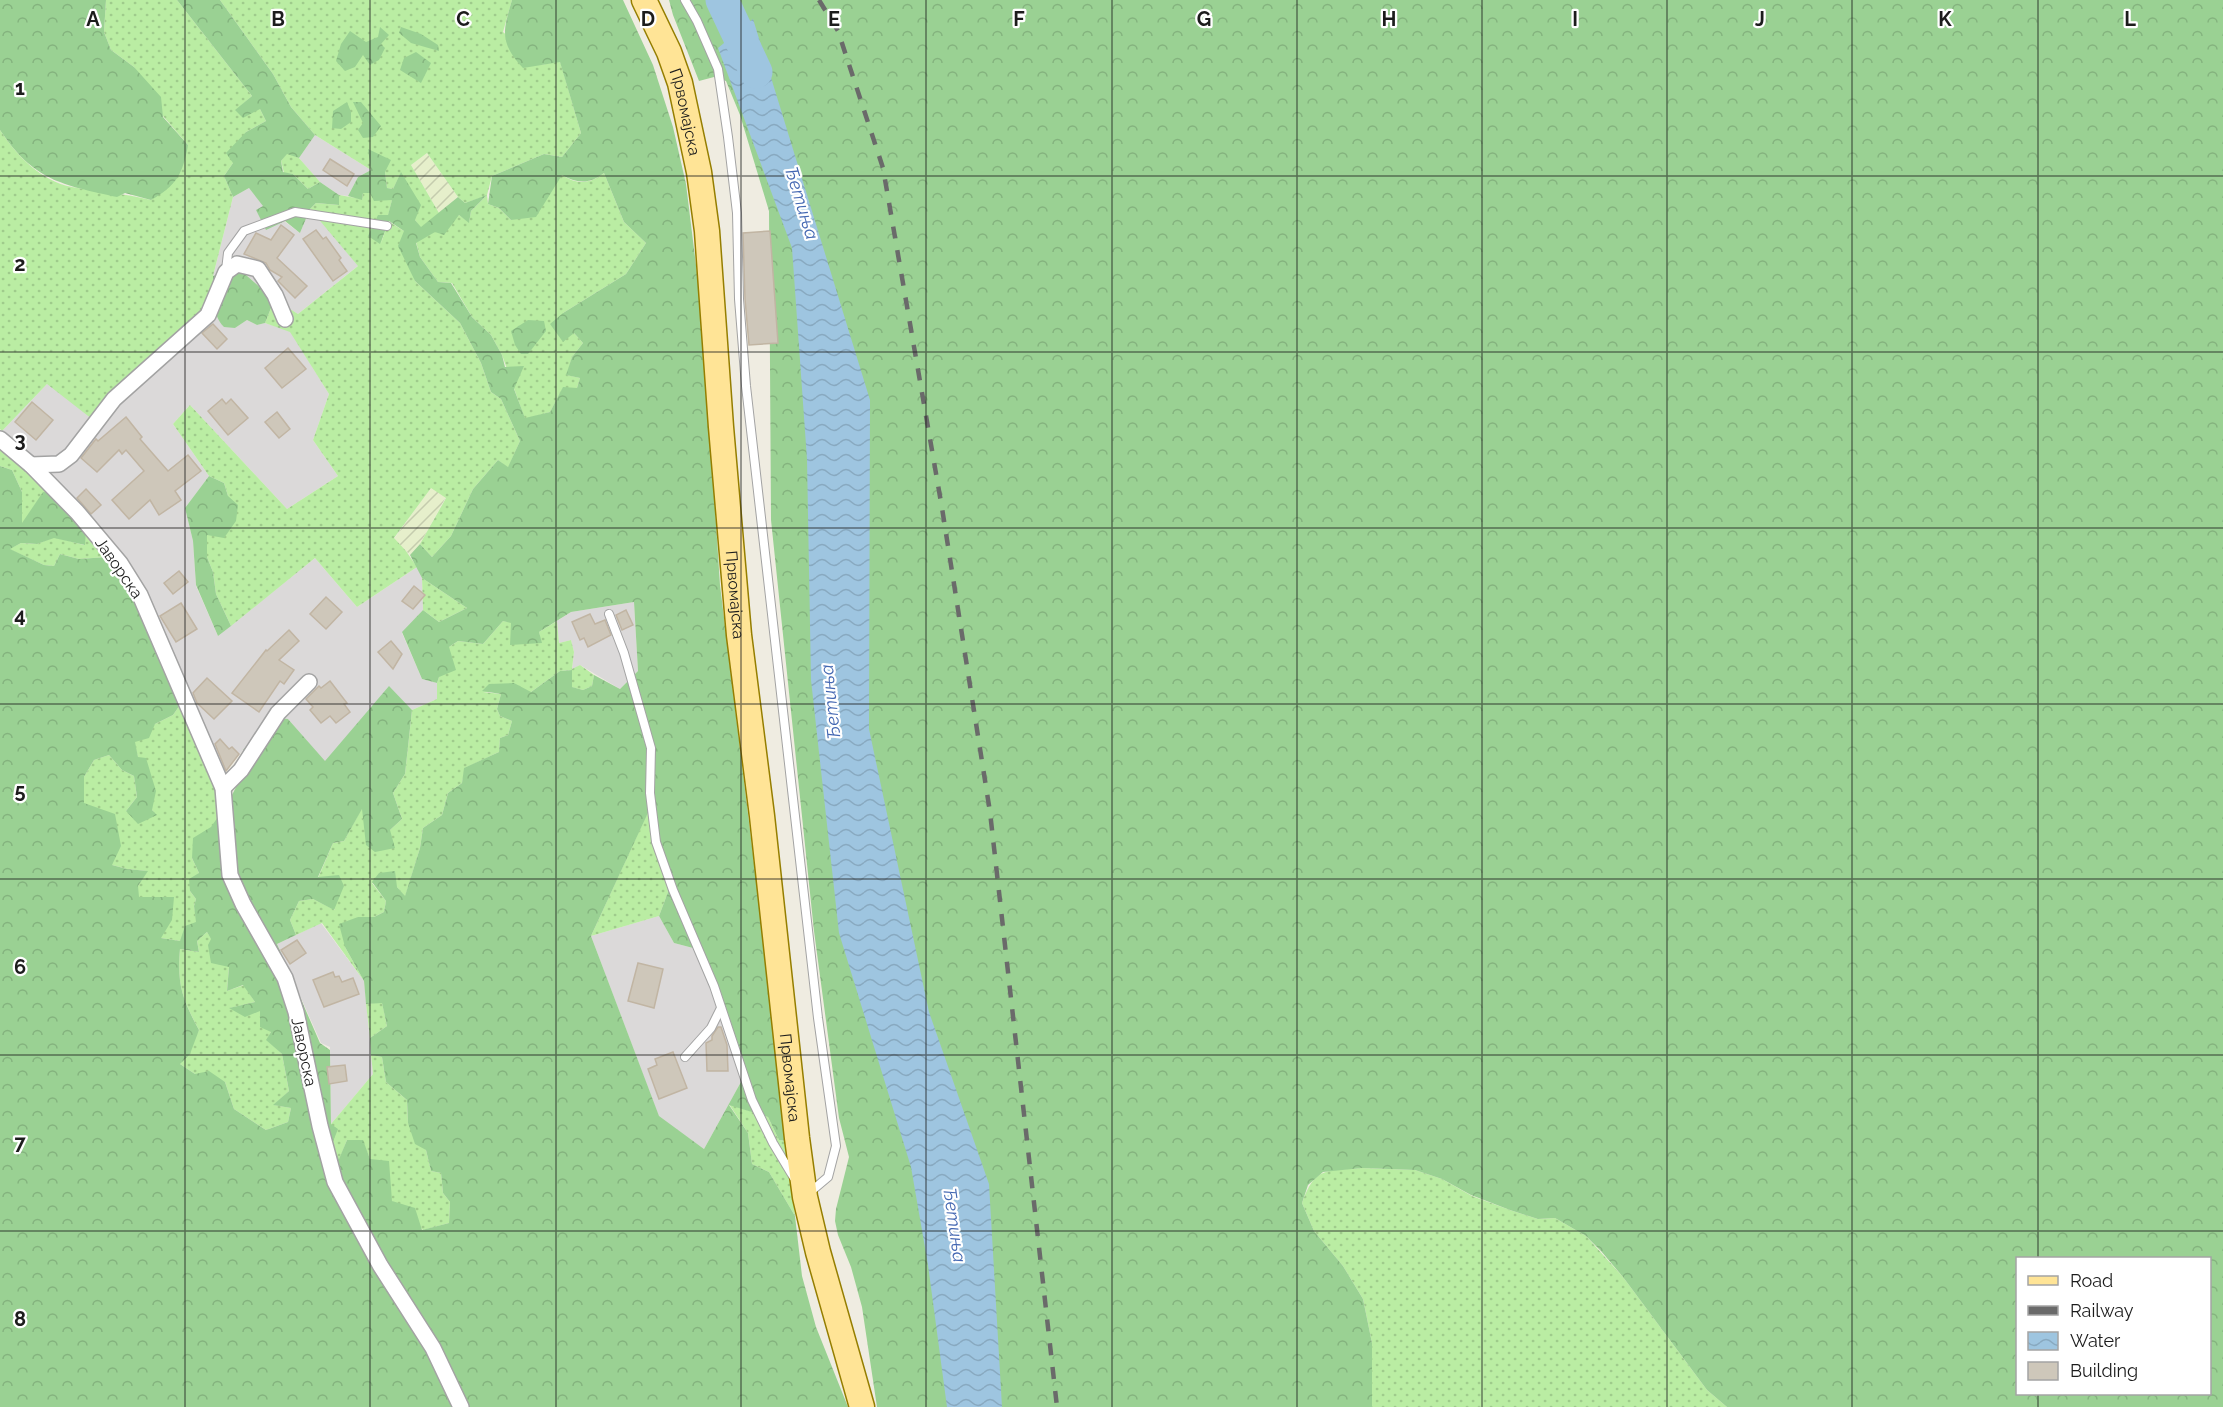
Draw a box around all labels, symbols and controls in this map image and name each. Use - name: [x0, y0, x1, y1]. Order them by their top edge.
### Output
- text: A: [86, 7, 100, 31]
- text: B: [271, 7, 285, 31]
- text: C: [456, 7, 470, 31]
- text: D: [641, 7, 655, 31]
- text: E: [828, 7, 840, 31]
- text: F: [1013, 7, 1025, 31]
- text: G: [1197, 7, 1211, 31]
- text: H: [1382, 7, 1396, 31]
- text: I: [1572, 7, 1578, 31]
- text: J: [1755, 7, 1765, 31]
- text: K: [1938, 7, 1952, 31]
- text: L: [2124, 7, 2136, 31]
- street label: Првомајска: [666, 66, 705, 157]
- text: 1: [15, 76, 25, 100]
- water label: Ђетиња: [781, 164, 823, 242]
- text: 2: [14, 252, 26, 276]
- text: 3: [14, 428, 26, 452]
- street label: Јаворска: [91, 534, 147, 602]
- street label: Првомајска: [722, 550, 749, 640]
- text: 4: [14, 603, 26, 627]
- water label: Ђетиња: [816, 663, 844, 741]
- text: 5: [14, 779, 26, 803]
- text: 6: [14, 955, 26, 979]
- street label: Јаворска: [287, 1016, 321, 1088]
- street label: Првомајска: [776, 1032, 805, 1123]
- text: 7: [14, 1131, 26, 1155]
- water label: Ђетиња: [939, 1186, 971, 1264]
- legend: [2016, 1257, 2211, 1395]
- text: Road: [2070, 1270, 2113, 1291]
- text: Railway: [2070, 1300, 2134, 1321]
- text: 8: [14, 1307, 26, 1331]
- text: Water: [2070, 1330, 2121, 1351]
- text: Building: [2070, 1360, 2138, 1381]

